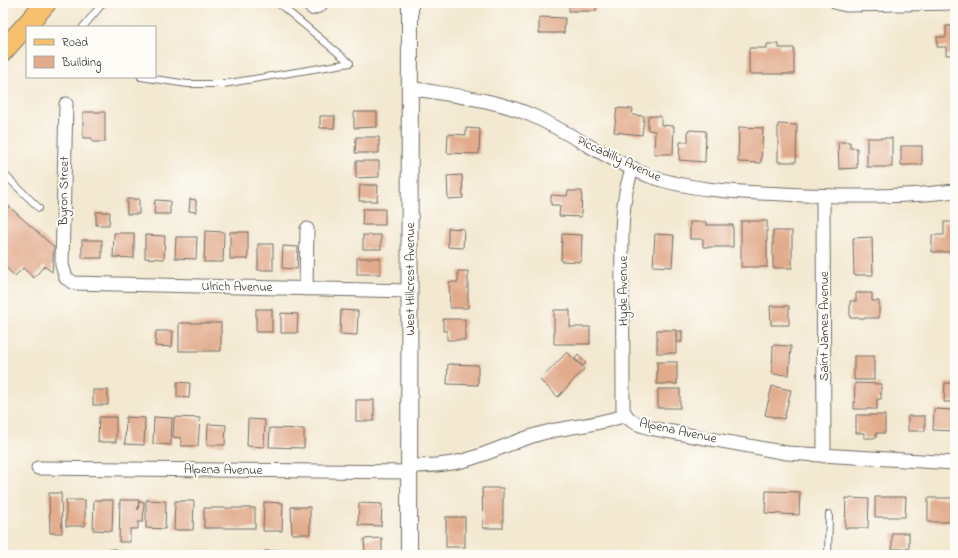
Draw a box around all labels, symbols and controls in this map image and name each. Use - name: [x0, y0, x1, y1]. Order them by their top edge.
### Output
- legend: [26, 26, 156, 78]
- text: Road: [62, 34, 88, 52]
- text: Building: [61, 54, 101, 73]
- street label: Piccadilly Avenue: [573, 131, 664, 188]
- street label: Byron Street: [54, 156, 75, 227]
- street label: West Hillcrest Avenue: [401, 222, 420, 336]
- street label: Hyde Avenue: [614, 256, 634, 326]
- street label: Saint James Avenue: [815, 271, 834, 381]
- street label: Ulrich Avenue: [201, 277, 273, 297]
- street label: Alpena Avenue: [638, 414, 719, 449]
- street label: Alpena Avenue: [184, 460, 263, 480]

